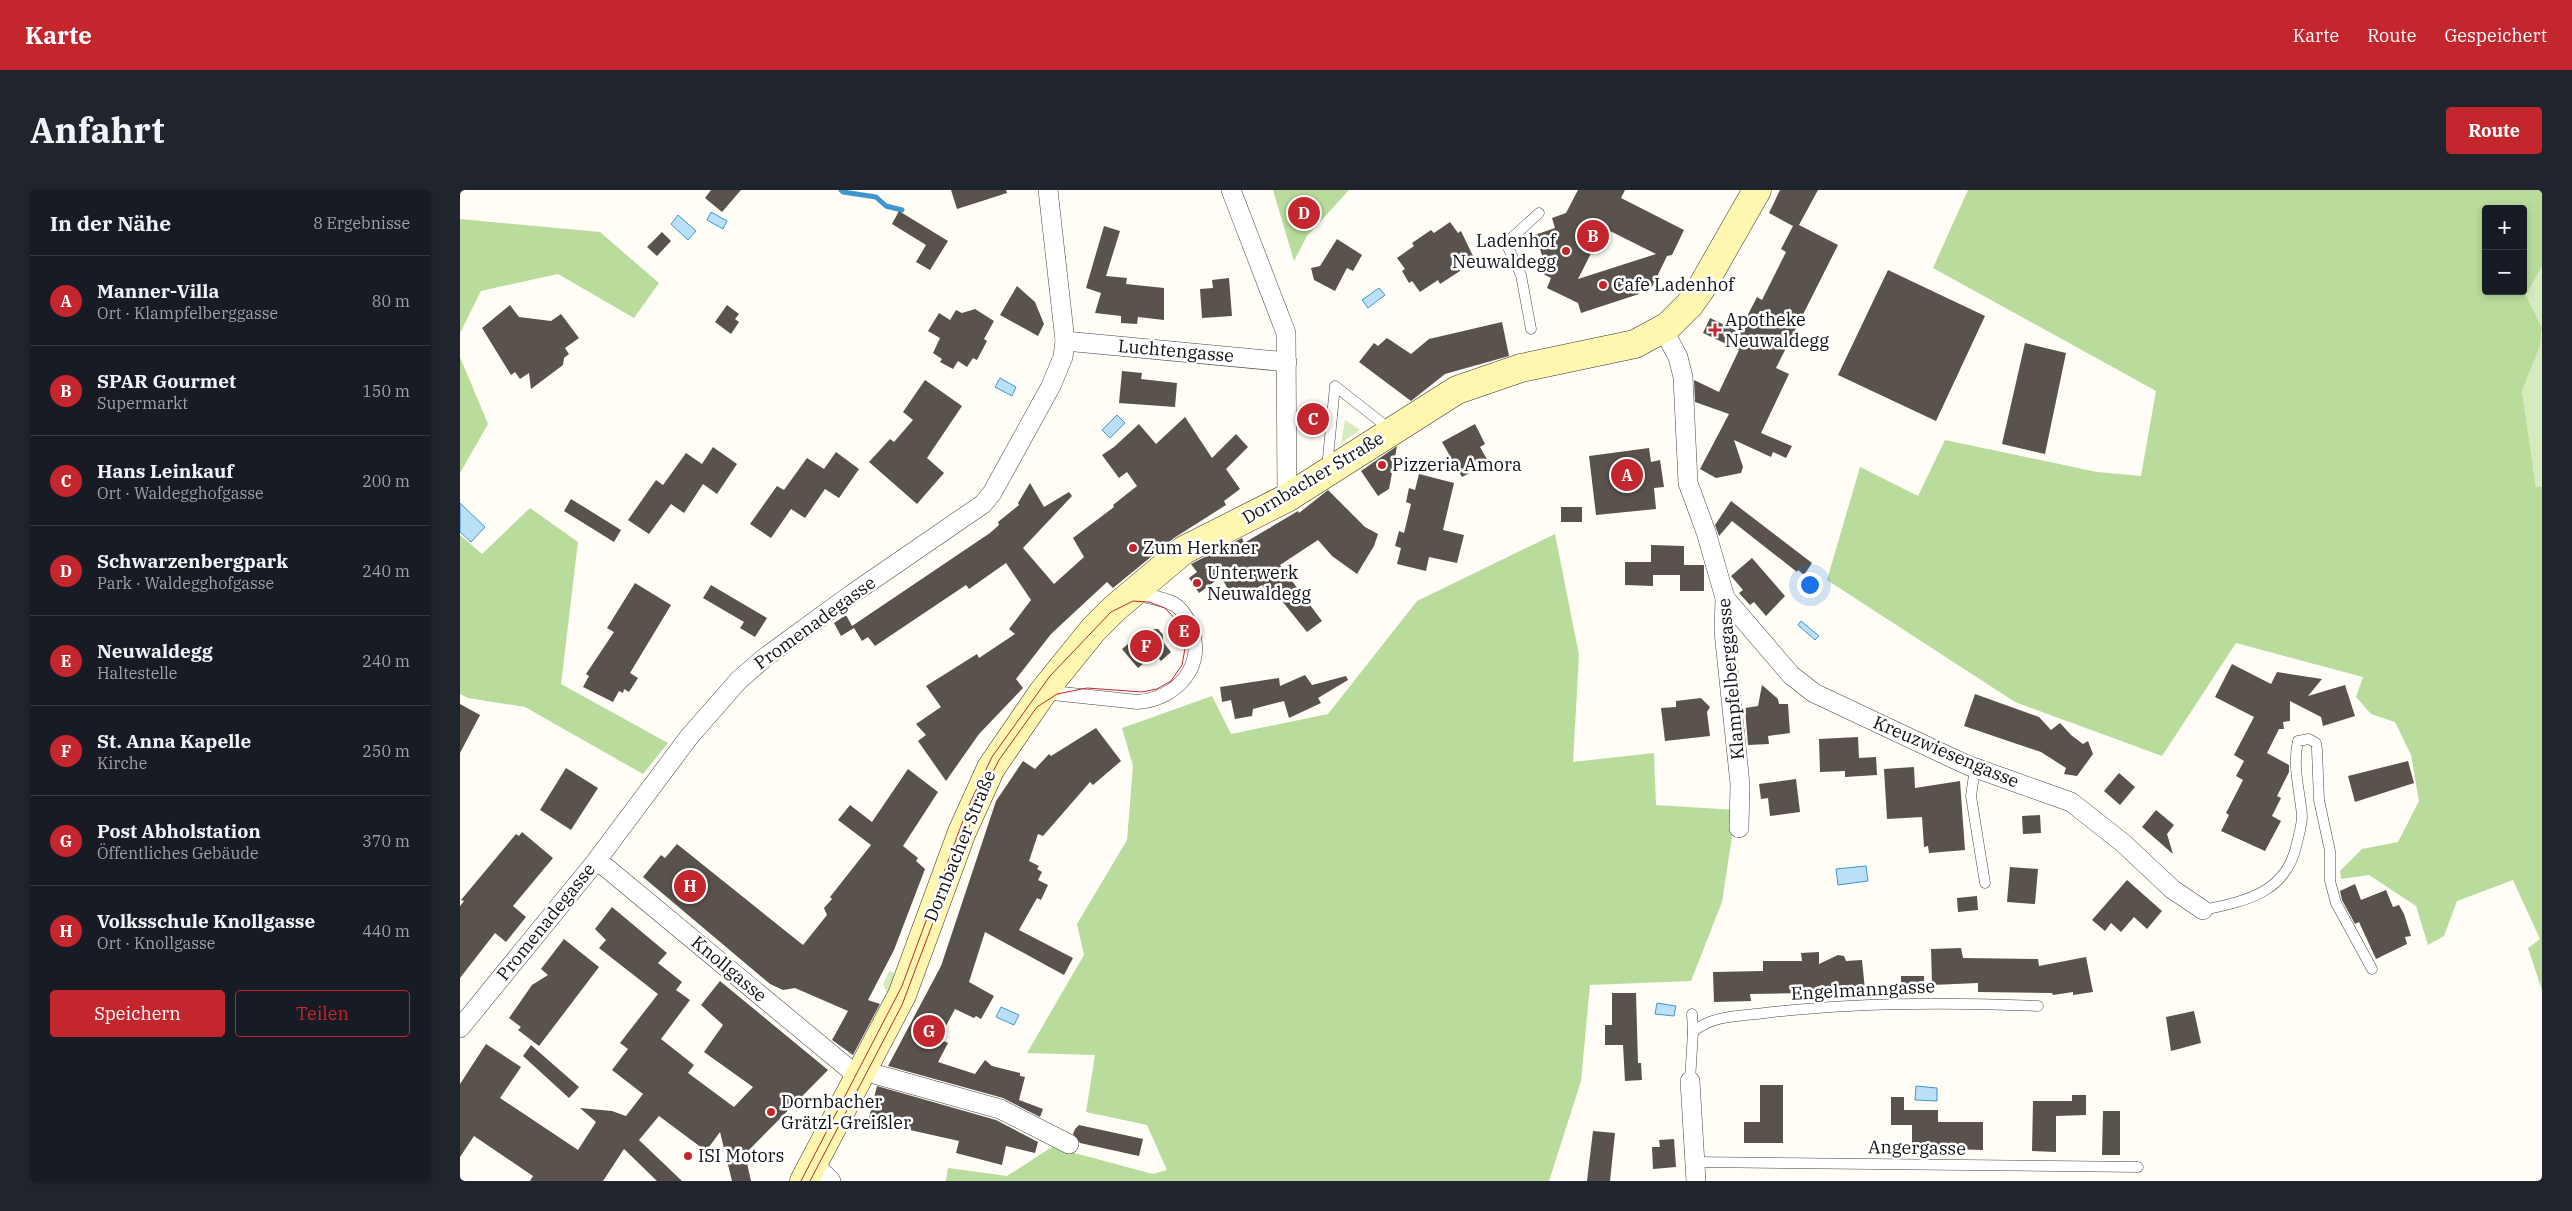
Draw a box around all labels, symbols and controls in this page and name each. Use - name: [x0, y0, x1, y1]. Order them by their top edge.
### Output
- text: Karte: [25, 19, 92, 51]
- text: Karte: [2293, 24, 2339, 47]
- text: Route: [2367, 24, 2416, 47]
- text: Gespeichert: [2444, 24, 2547, 47]
- text: Anfahrt: [30, 107, 164, 153]
- button: Route: [2446, 107, 2542, 154]
- pin: D: [1288, 194, 1320, 232]
- map controls: [2482, 205, 2527, 295]
- button: +: [2482, 205, 2527, 250]
- text: In der Nähe: [50, 209, 171, 237]
- text: 8 Ergebnisse: [313, 213, 410, 233]
- pin: B: [1577, 217, 1609, 255]
- place label: Ladenhof Neuwaldegg: [1452, 229, 1558, 273]
- marker: Ladenhof Neuwaldegg: [1560, 245, 1572, 257]
- button: −: [2482, 250, 2527, 295]
- place label: Cafe Ladenhof: [1613, 273, 1736, 296]
- text: Manner-Villa: [97, 279, 219, 303]
- marker: Cafe Ladenhof: [1597, 279, 1609, 291]
- text: A: [60, 291, 72, 311]
- text: 80 m: [372, 291, 410, 311]
- text: Ort · Klampfelberggasse: [97, 303, 278, 323]
- place label: Apotheke Neuwaldegg: [1725, 308, 1829, 352]
- marker: Apotheke Neuwaldegg: [1709, 324, 1721, 336]
- street label: Luchtengasse: [1117, 334, 1235, 367]
- text: SPAR Gourmet: [97, 369, 236, 393]
- text: B: [60, 381, 72, 401]
- text: 150 m: [362, 381, 410, 401]
- text: Supermarkt: [97, 393, 188, 413]
- pin: C: [1297, 400, 1329, 438]
- street label: Dornbacher Straße: [1238, 426, 1388, 529]
- place label: Pizzeria Amora: [1392, 453, 1522, 476]
- pin: A: [1611, 456, 1643, 494]
- text: Hans Leinkauf: [97, 459, 234, 483]
- marker: Pizzeria Amora: [1376, 459, 1388, 471]
- text: C: [61, 471, 71, 491]
- text: 200 m: [362, 471, 410, 491]
- text: Ort · Waldegghofgasse: [97, 483, 264, 503]
- place label: Zum Herkner: [1143, 536, 1258, 559]
- marker: Zum Herkner: [1127, 542, 1139, 554]
- text: Schwarzenbergpark: [97, 549, 288, 573]
- text: D: [60, 561, 72, 581]
- text: 240 m: [362, 561, 410, 581]
- place label: Unterwerk Neuwaldegg: [1207, 561, 1311, 605]
- street label: Promenadegasse: [749, 571, 880, 674]
- your location: [1797, 572, 1823, 598]
- text: Park · Waldegghofgasse: [97, 573, 274, 593]
- marker: Unterwerk Neuwaldegg: [1191, 577, 1203, 589]
- street label: Klampfelberggasse: [1712, 597, 1749, 761]
- pin: E: [1168, 612, 1200, 650]
- pin: F: [1130, 627, 1162, 665]
- text: Neuwaldegg: [97, 639, 213, 663]
- text: E: [61, 651, 71, 671]
- text: 240 m: [362, 651, 410, 671]
- text: Haltestelle: [97, 663, 177, 683]
- street label: Kreuzwiesengasse: [1870, 710, 2023, 793]
- text: St. Anna Kapelle: [97, 729, 251, 753]
- text: F: [61, 741, 71, 761]
- text: 250 m: [362, 741, 410, 761]
- text: Kirche: [97, 753, 147, 773]
- street label: Dornbacher Straße: [919, 767, 1000, 925]
- text: Post Abholstation: [97, 819, 261, 843]
- text: G: [60, 831, 72, 851]
- text: 370 m: [362, 831, 410, 851]
- text: Öffentliches Gebäude: [97, 843, 259, 863]
- street label: Promenadegasse: [491, 858, 600, 985]
- pin: H: [674, 867, 706, 905]
- text: Volksschule Knollgasse: [97, 909, 315, 933]
- text: H: [60, 921, 73, 941]
- text: 440 m: [362, 921, 410, 941]
- street label: Knollgasse: [687, 930, 772, 1007]
- text: Ort · Knollgasse: [97, 933, 215, 953]
- street label: Engelmanngasse: [1790, 974, 1936, 1005]
- button: Speichern: [50, 990, 225, 1037]
- button: Teilen: [235, 990, 410, 1037]
- pin: G: [913, 1012, 945, 1050]
- place label: Dornbacher Grätzl-Greißler: [781, 1090, 911, 1134]
- marker: Dornbacher Grätzl-Greißler: [765, 1106, 777, 1118]
- street label: Angergasse: [1868, 1135, 1966, 1160]
- place label: ISI Motors: [698, 1144, 784, 1167]
- marker: ISI Motors: [682, 1150, 694, 1162]

